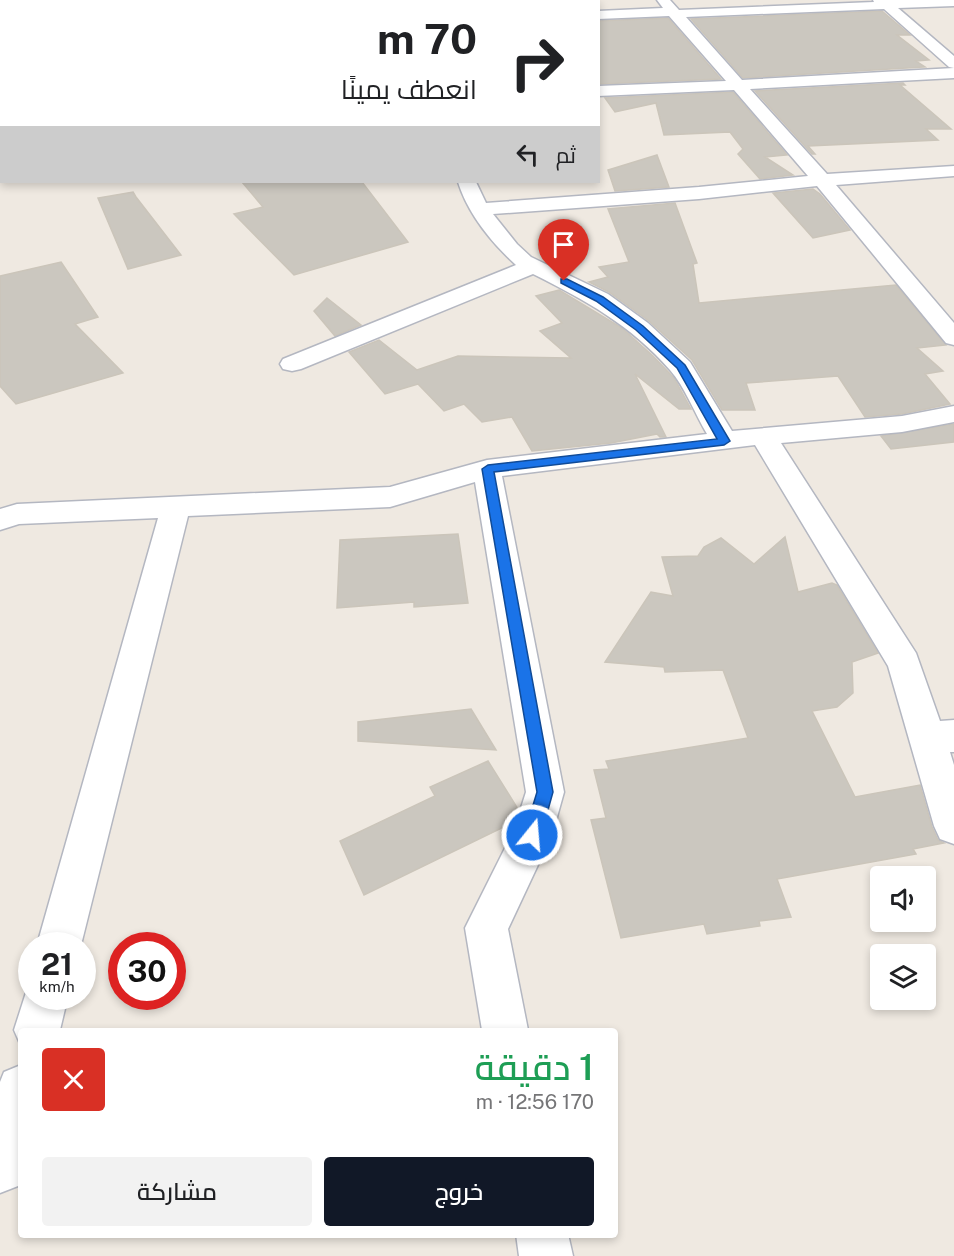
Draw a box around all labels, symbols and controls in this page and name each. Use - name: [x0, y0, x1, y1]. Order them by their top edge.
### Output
- text: 70 m: [377, 14, 477, 63]
- icon: right: [498, 24, 576, 102]
- text: انعطف يمينًا: [341, 73, 477, 105]
- icon: left: [511, 138, 544, 171]
- text: ثم: [556, 142, 576, 168]
- pin: [538, 219, 589, 281]
- icon: arrive: [547, 228, 580, 261]
- position arrow: [500, 803, 564, 867]
- map controls: [870, 866, 936, 1010]
- button: sound: [870, 866, 936, 932]
- speed limit sign: 30: [108, 932, 186, 1010]
- button: layers: [870, 944, 936, 1010]
- text: 21: [41, 946, 73, 982]
- text: km/h: [39, 978, 75, 995]
- text: 1 دقيقة: [475, 1046, 594, 1088]
- button: close: [42, 1048, 105, 1111]
- text: 170 m · 12:56: [476, 1090, 594, 1114]
- button: مشاركة: [42, 1157, 312, 1226]
- button: خروج: [324, 1157, 594, 1226]

